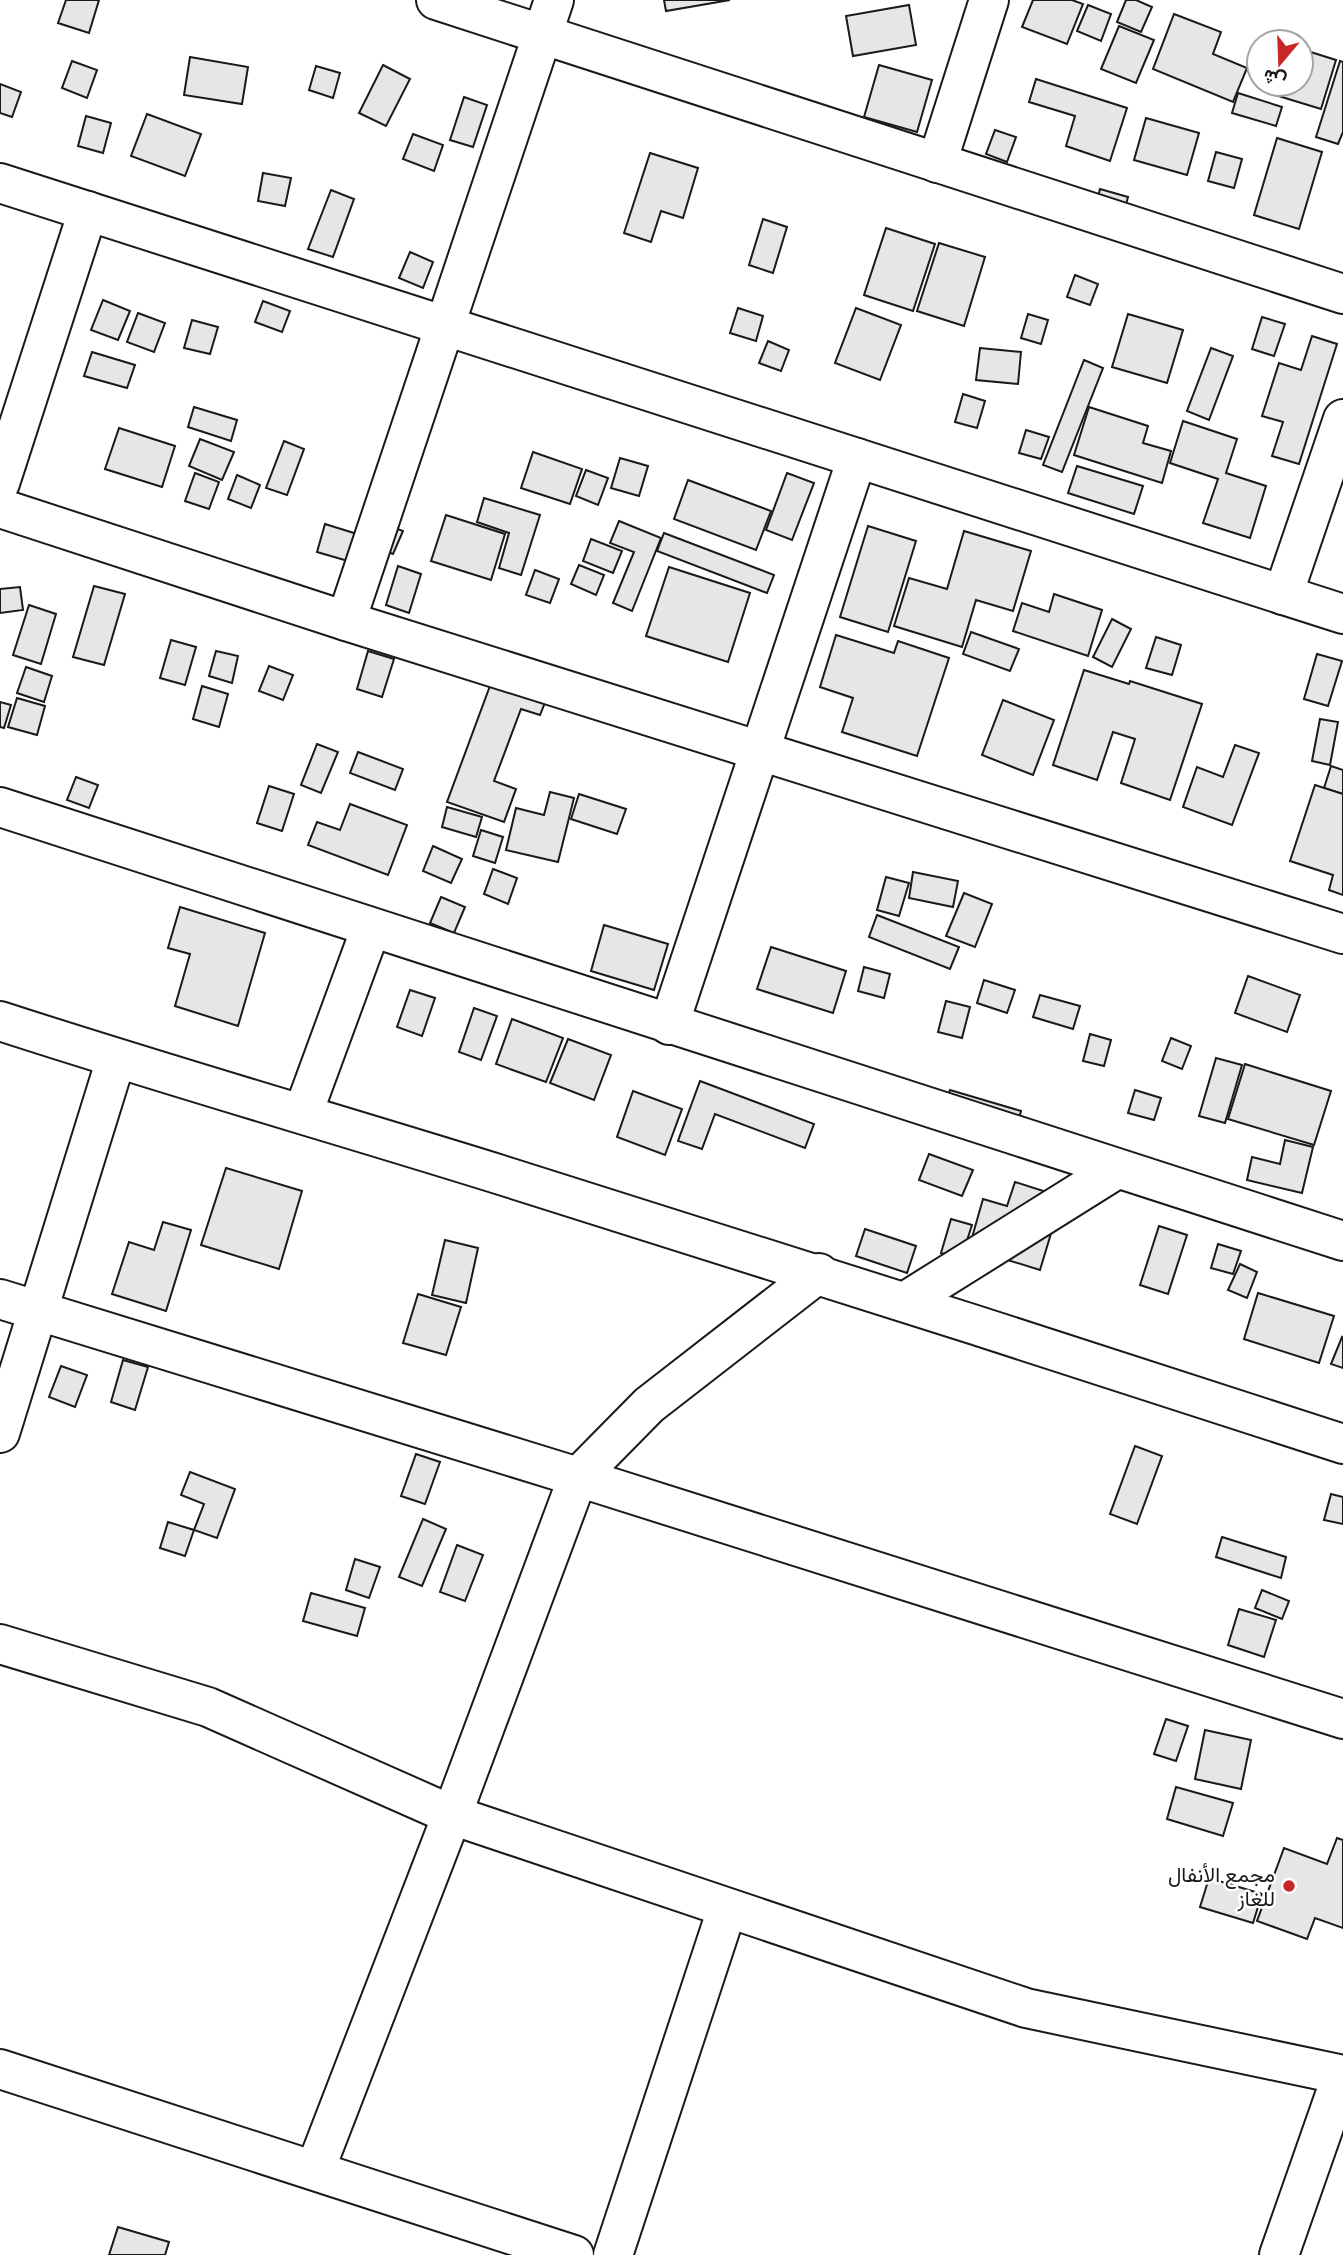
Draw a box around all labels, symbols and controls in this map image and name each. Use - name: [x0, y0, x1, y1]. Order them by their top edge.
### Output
- north arrow: [1245, 28, 1315, 98]
- text: ش: [1260, 64, 1289, 93]
- place label: مجمع الأنفال للغاز: [1168, 1862, 1275, 1912]
- marker: مجمع الأنفال للغاز: [1281, 1878, 1297, 1894]

